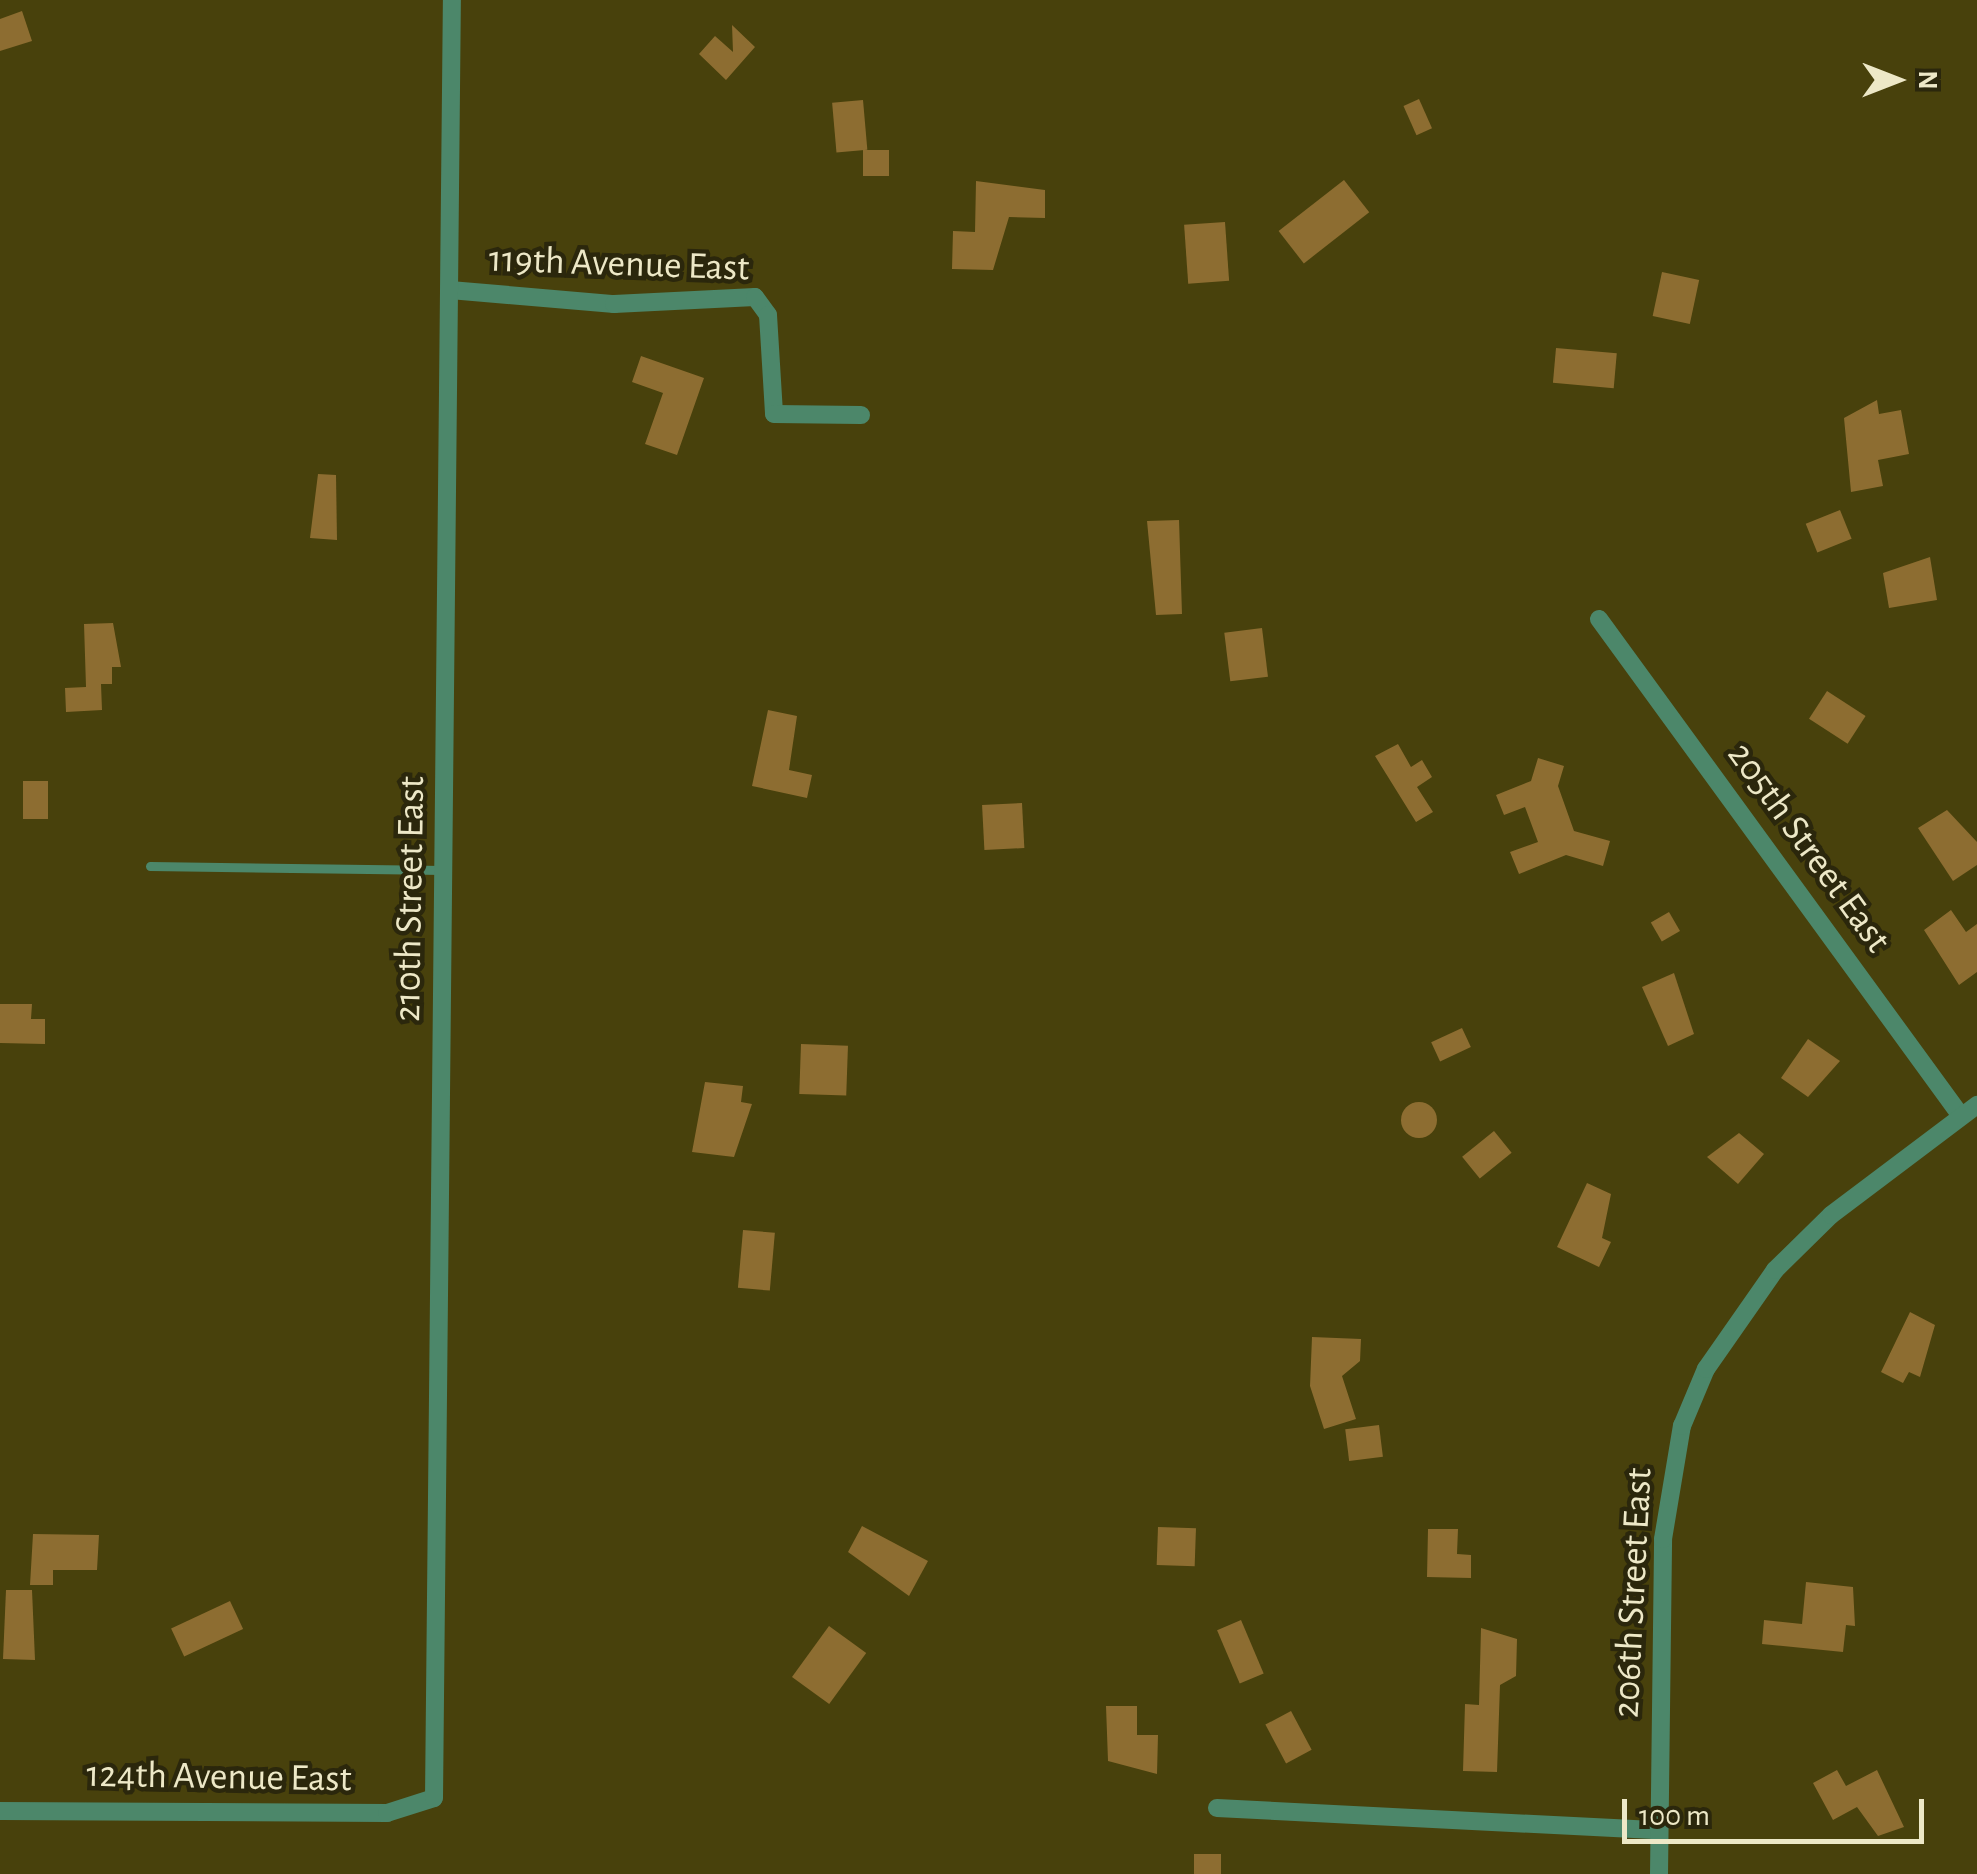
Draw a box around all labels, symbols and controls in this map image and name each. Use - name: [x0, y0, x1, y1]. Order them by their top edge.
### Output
- north arrow: [1847, 30, 1947, 130]
- text: N: [1913, 70, 1941, 90]
- street label: 119th Avenue East: [488, 238, 750, 292]
- street label: 205th Street East: [1717, 734, 1899, 962]
- street label: 210th Street East: [386, 776, 436, 1022]
- street label: 206th Street East: [1605, 1467, 1663, 1719]
- street label: 124th Avenue East: [86, 1753, 352, 1803]
- scale bar: [1627, 1779, 1930, 1841]
- text: 100 m: [1639, 1801, 1710, 1831]

